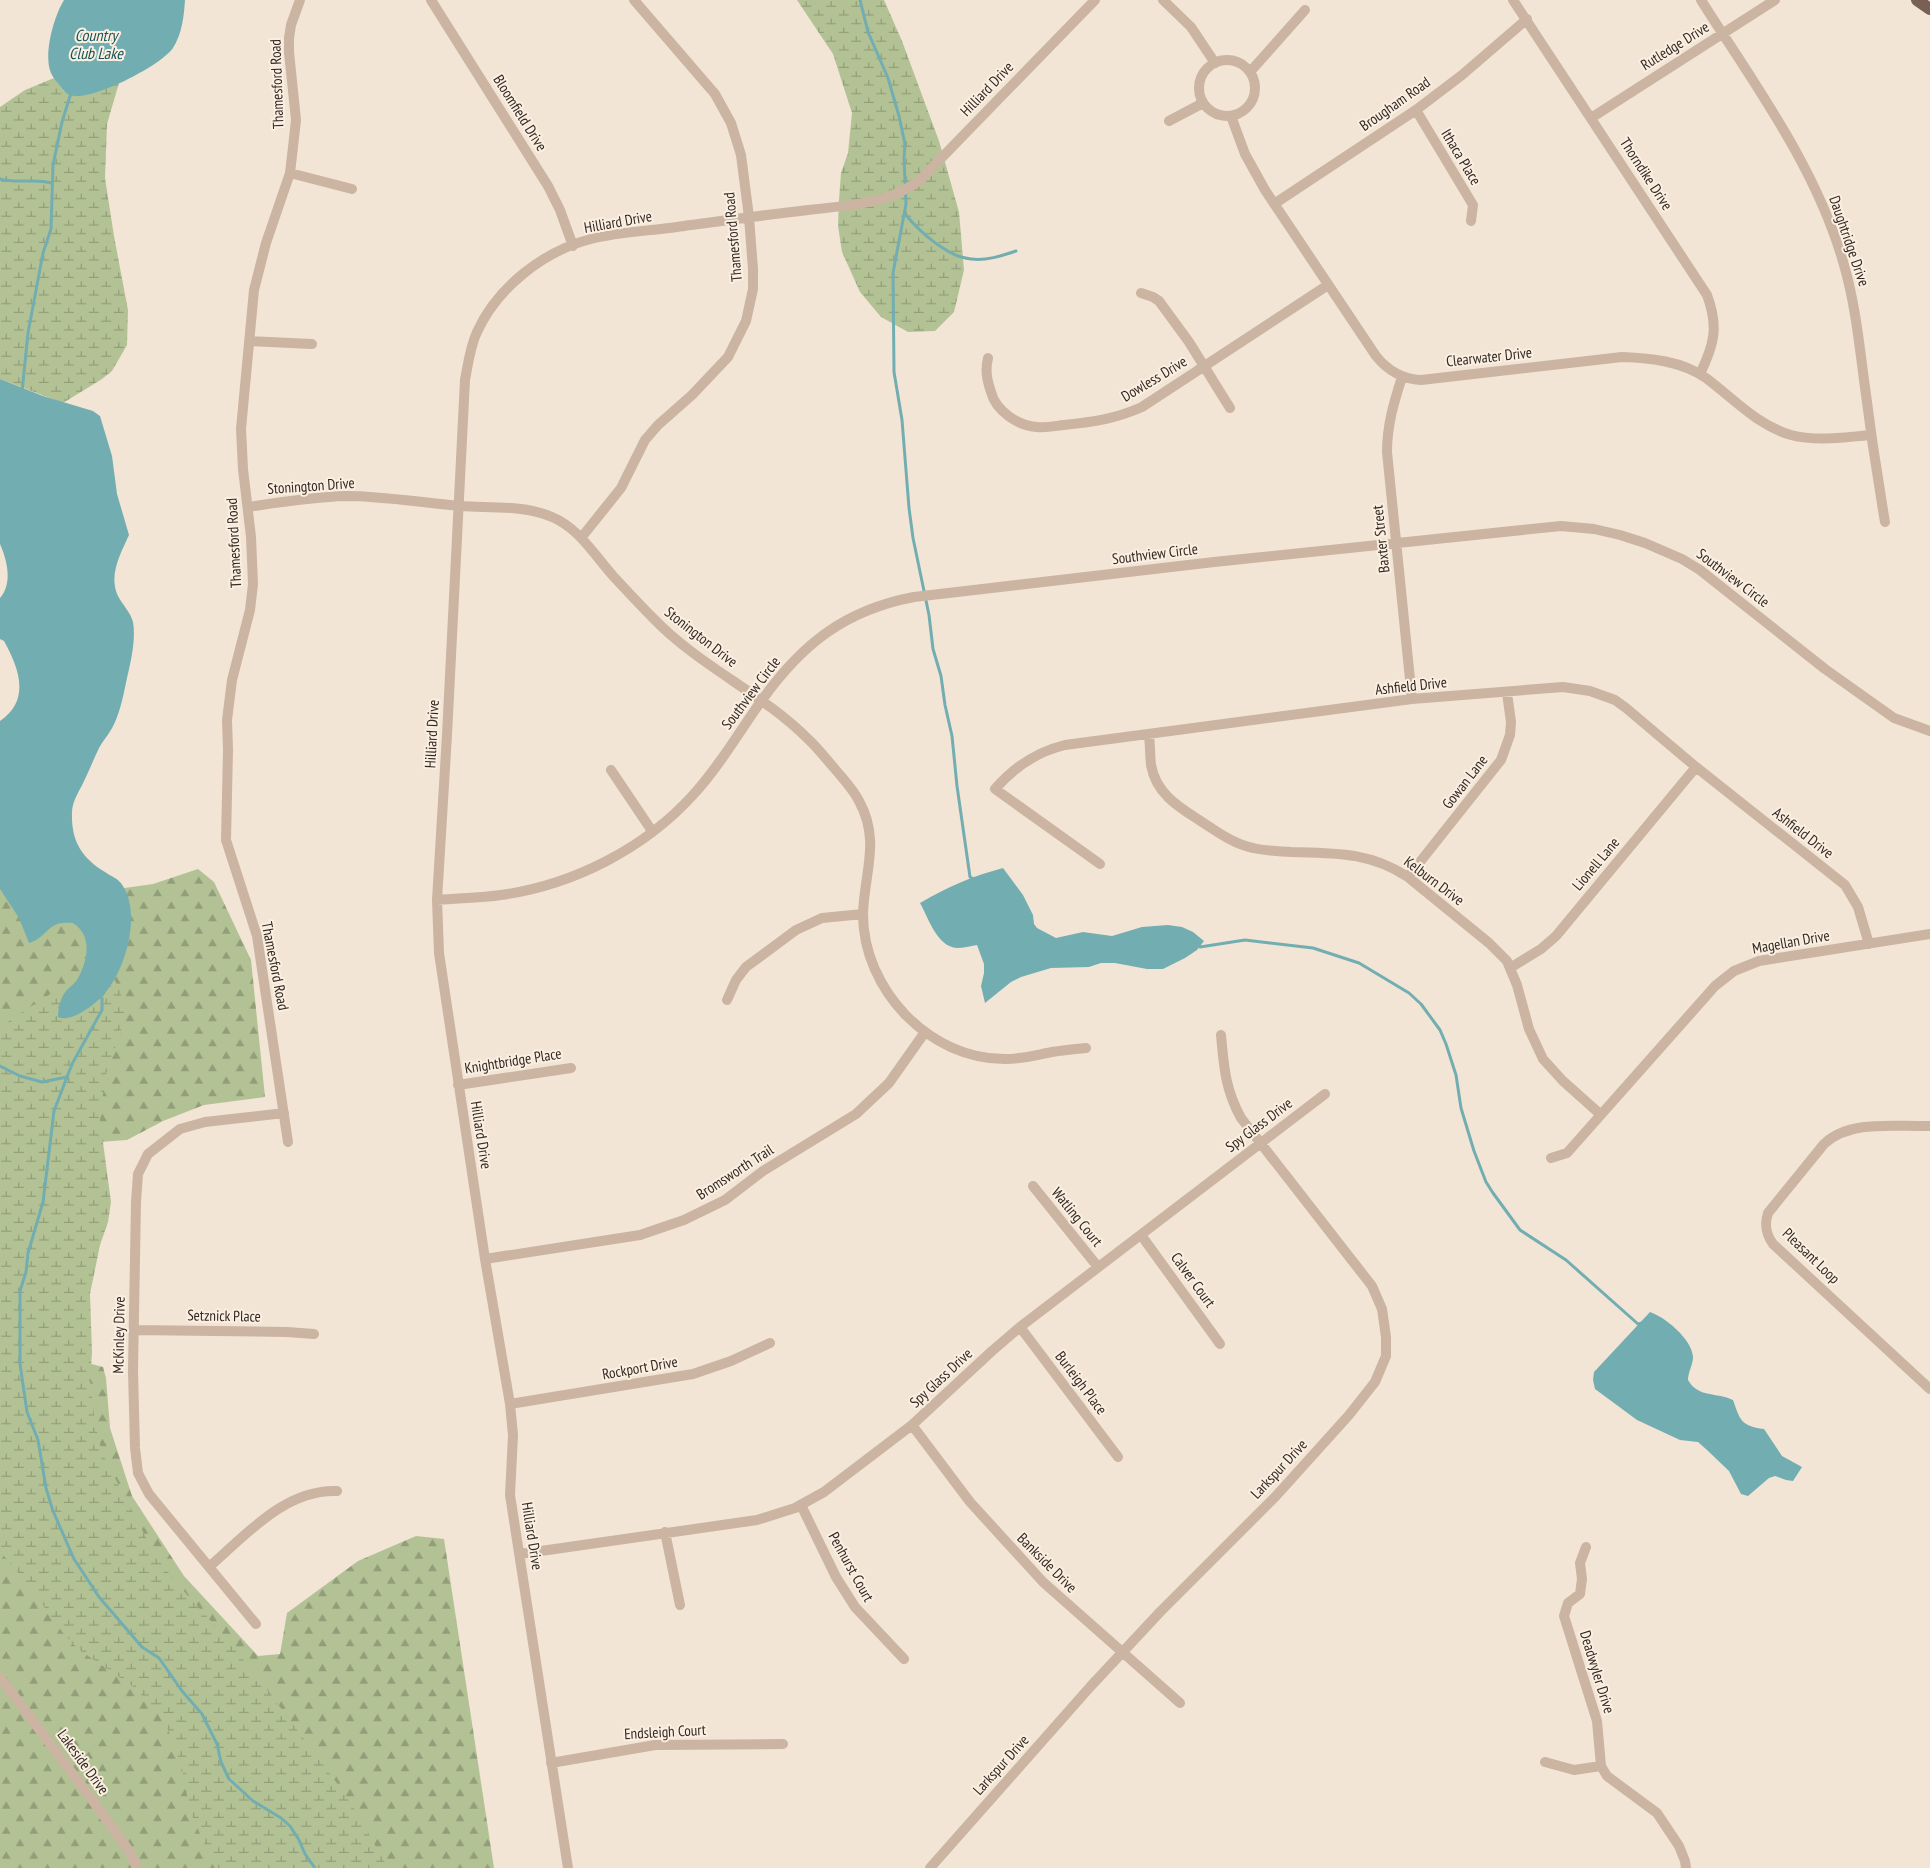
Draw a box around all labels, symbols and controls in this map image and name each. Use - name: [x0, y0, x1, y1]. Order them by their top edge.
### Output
- street label: Rutledge Drive: [1637, 17, 1712, 74]
- water label: Country Club Lake: [69, 25, 124, 63]
- street label: Thamesford Road: [265, 39, 288, 129]
- street label: Hilliard Drive: [956, 57, 1017, 120]
- street label: Bloomfield Drive: [489, 71, 551, 154]
- street label: Brougham Road: [1356, 72, 1434, 135]
- street label: Ithaca Place: [1437, 125, 1486, 188]
- street label: Thorndike Drive: [1616, 134, 1677, 214]
- street label: Thamesford Road: [719, 191, 746, 283]
- street label: Daughtridge Drive: [1825, 193, 1874, 289]
- street label: Hilliard Drive: [582, 206, 653, 237]
- street label: Clearwater Drive: [1445, 343, 1533, 370]
- street label: Dowless Drive: [1117, 352, 1190, 406]
- street label: Stonington Drive: [267, 473, 355, 498]
- street label: Thamesford Road: [222, 498, 245, 588]
- street label: Baxter Street: [1368, 504, 1393, 574]
- street label: Southview Circle: [1111, 539, 1199, 568]
- street label: Southview Circle: [1693, 544, 1773, 611]
- street label: Stonington Drive: [661, 602, 742, 671]
- street label: Southview Circle: [717, 653, 784, 733]
- street label: Ashfield Drive: [1374, 672, 1448, 699]
- street label: Hilliard Drive: [420, 699, 443, 769]
- street label: Gowan Lane: [1438, 751, 1492, 812]
- street label: Ashfield Drive: [1769, 803, 1838, 862]
- street label: Lionell Lane: [1568, 833, 1623, 894]
- street label: Kelburn Drive: [1400, 852, 1468, 909]
- street label: Thamesford Road: [258, 920, 293, 1012]
- street label: Magellan Drive: [1751, 925, 1831, 958]
- street label: Knightbridge Place: [463, 1043, 563, 1078]
- street label: Spy Glass Drive: [1222, 1093, 1296, 1156]
- street label: Hilliard Drive: [467, 1100, 496, 1170]
- street label: Bromsworth Trail: [693, 1139, 777, 1204]
- street label: Watling Court: [1048, 1183, 1107, 1250]
- street label: Pleasant Loop: [1779, 1224, 1844, 1288]
- street label: Calver Court: [1167, 1248, 1220, 1311]
- street label: McKinley Drive: [108, 1296, 129, 1374]
- street label: Setznick Place: [187, 1305, 261, 1326]
- street label: Spy Glass Drive: [905, 1344, 976, 1411]
- street label: Burleigh Place: [1051, 1347, 1111, 1418]
- street label: Rockport Drive: [601, 1352, 679, 1383]
- street label: Larkspur Drive: [1246, 1435, 1311, 1502]
- street label: Hilliard Drive: [518, 1501, 547, 1571]
- street label: Penhurst Court: [825, 1529, 878, 1605]
- street label: Bankside Drive: [1013, 1529, 1081, 1597]
- street label: Deadwyler Drive: [1576, 1628, 1619, 1715]
- street label: Endsleigh Court: [624, 1720, 706, 1743]
- street label: Lakeside Drive: [54, 1726, 113, 1798]
- street label: Larkspur Drive: [969, 1731, 1033, 1799]

